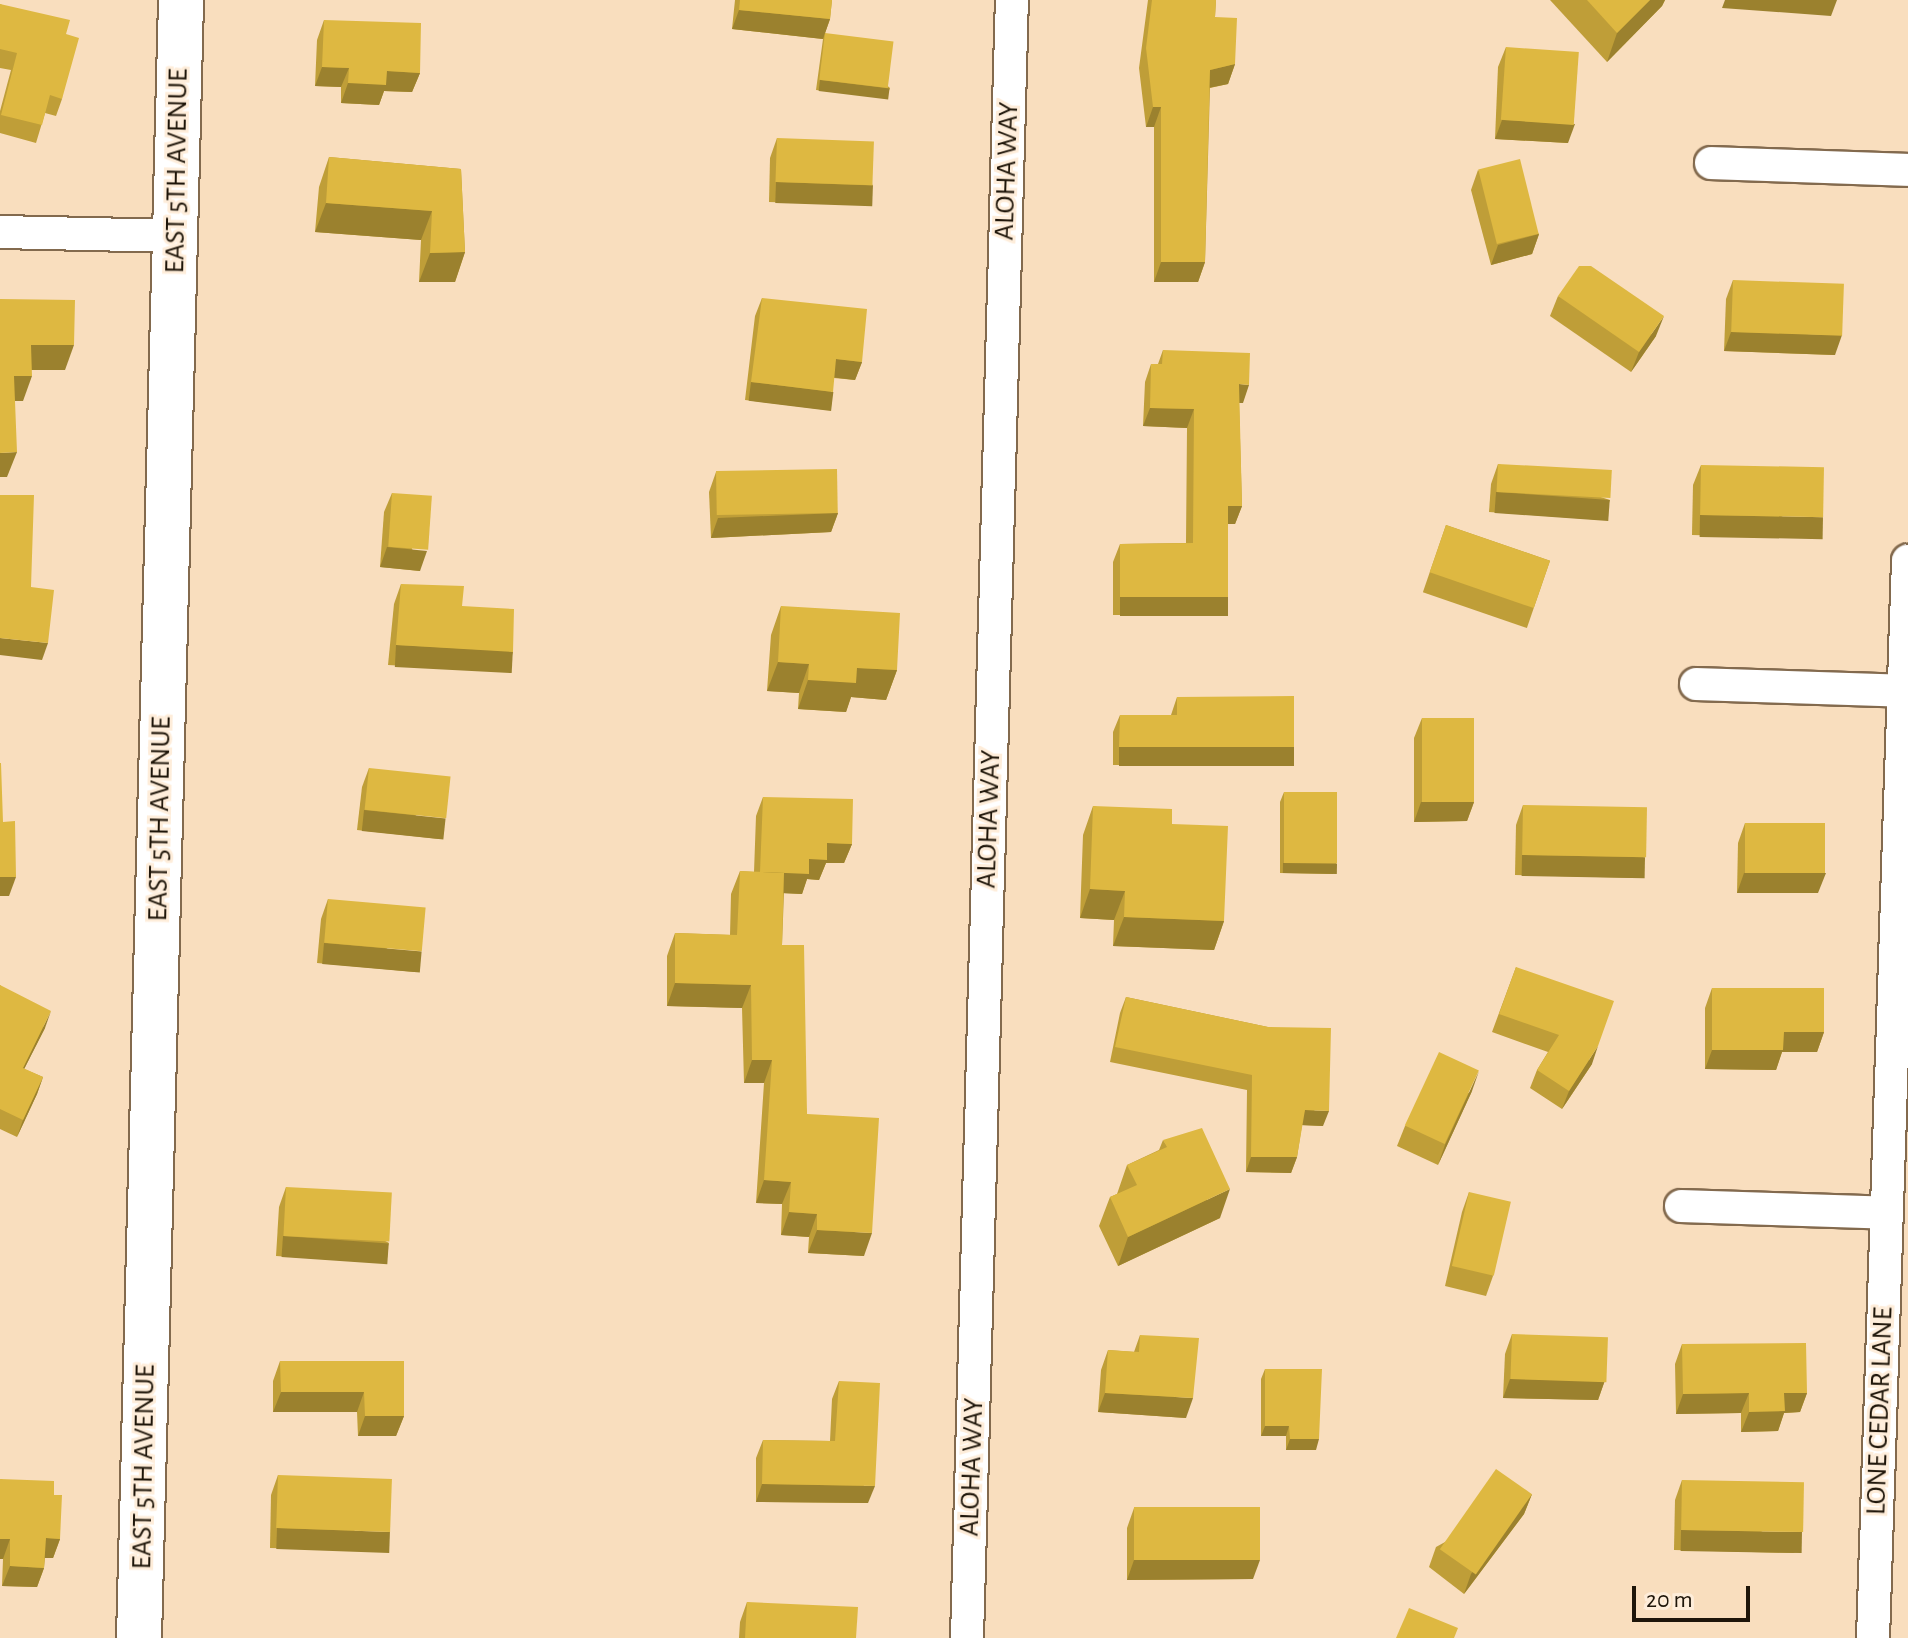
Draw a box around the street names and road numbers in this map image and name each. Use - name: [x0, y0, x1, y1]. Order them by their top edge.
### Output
- street label: EAST 5TH AVENUE: [158, 68, 196, 274]
- street label: ALOHA WAY: [988, 101, 1026, 241]
- street label: EAST 5TH AVENUE: [141, 716, 179, 922]
- street label: ALOHA WAY: [970, 749, 1008, 889]
- street label: LONE CEDAR LANE: [1860, 1306, 1900, 1516]
- street label: EAST 5TH AVENUE: [125, 1364, 163, 1570]
- street label: ALOHA WAY: [953, 1397, 991, 1537]

